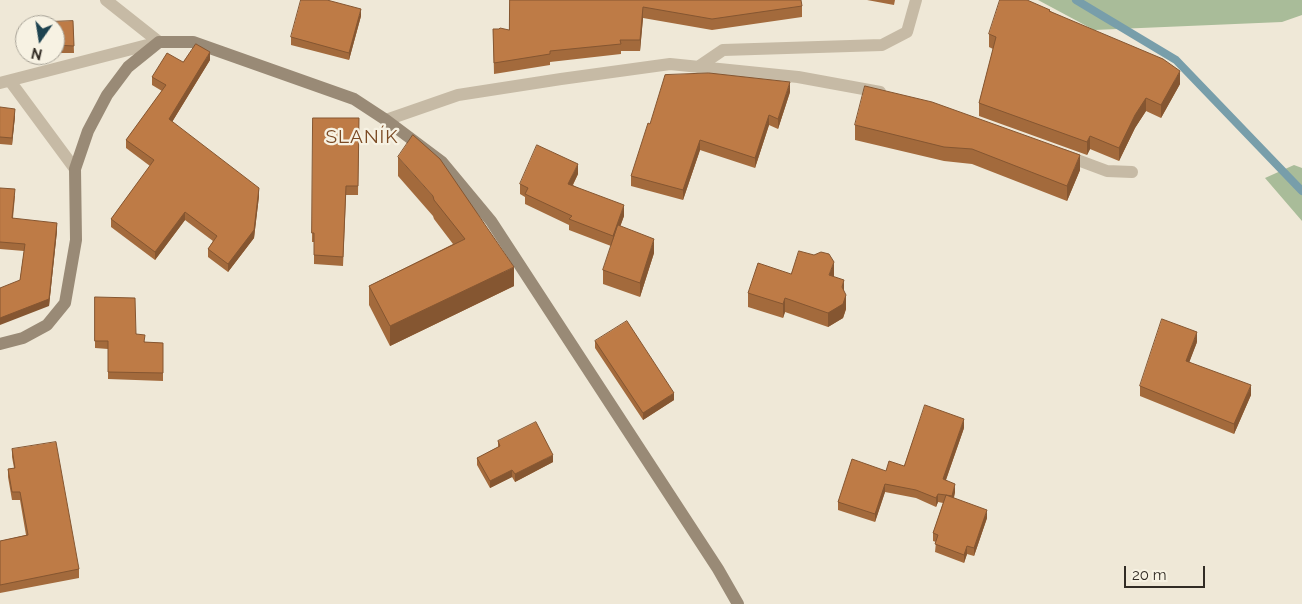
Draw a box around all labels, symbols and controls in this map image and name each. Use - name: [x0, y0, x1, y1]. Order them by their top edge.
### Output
- north arrow: [15, 15, 65, 65]
- text: N: [30, 45, 44, 63]
- district label: SLANÍK: [325, 126, 399, 148]
- scale bar: [1127, 556, 1208, 588]
- text: 20 m: [1132, 566, 1167, 584]

